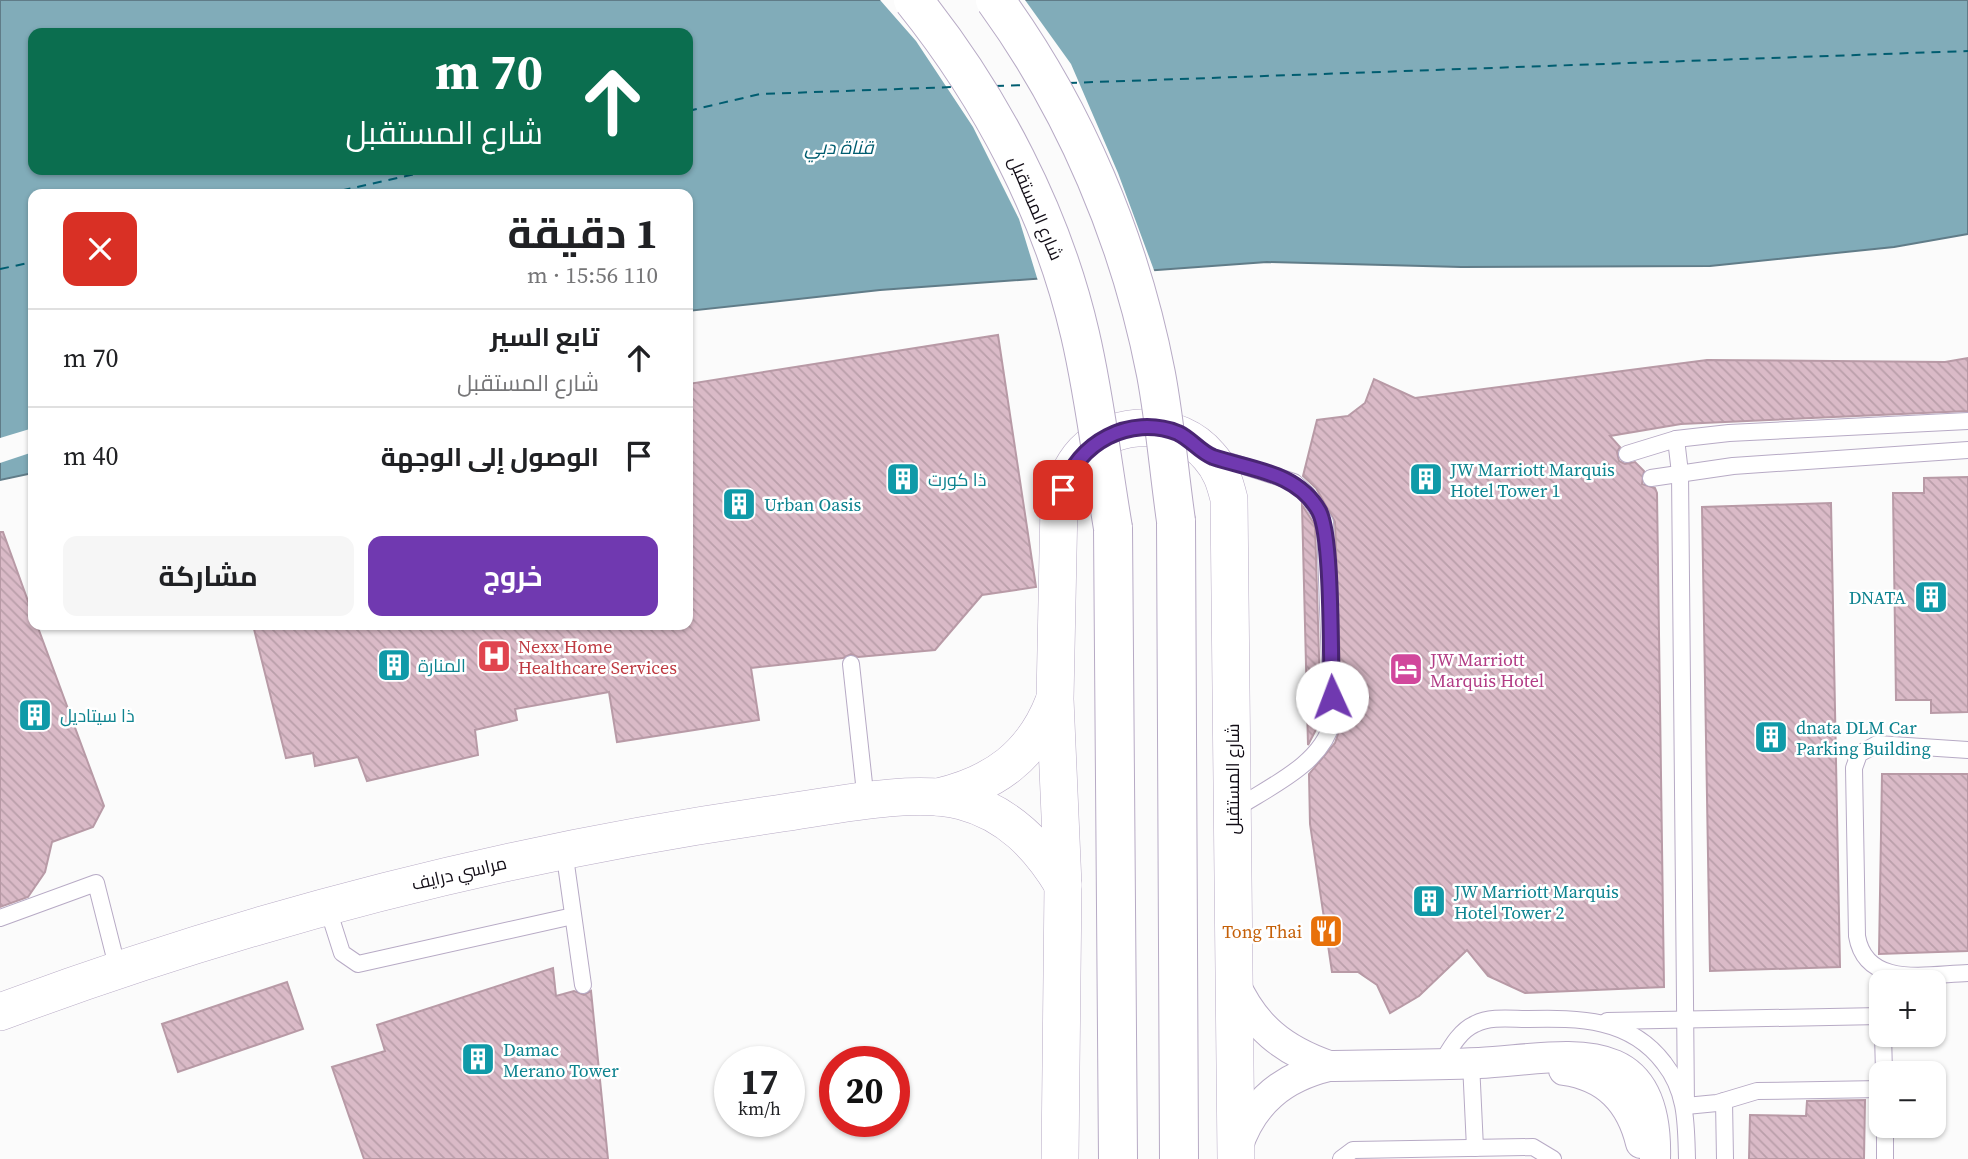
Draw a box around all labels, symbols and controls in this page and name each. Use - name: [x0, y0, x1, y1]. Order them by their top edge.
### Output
- text: 70 m: [435, 38, 543, 105]
- icon: ahead: [567, 56, 658, 147]
- text: شارع المستقبل: [345, 111, 543, 155]
- water label: قناة دبي: [804, 134, 875, 163]
- street label: شارع المستقبل: [1003, 152, 1069, 264]
- text: 1 دقيقة: [508, 204, 658, 262]
- button: close: [63, 212, 137, 286]
- text: 110 m · 15:56: [527, 259, 658, 291]
- text: تابع السير: [490, 319, 599, 355]
- icon: ahead: [620, 339, 658, 377]
- text: 70 m: [63, 340, 119, 376]
- text: شارع المستقبل: [457, 367, 599, 399]
- icon: arrive: [620, 437, 658, 475]
- text: 40 m: [63, 438, 119, 474]
- text: الوصول إلى الوجهة: [381, 439, 599, 475]
- place label: JW Marriott Marquis Hotel Tower 1: [1449, 457, 1615, 503]
- building icon: ذا كورت: [884, 460, 922, 498]
- pin: [1033, 460, 1093, 520]
- building icon: JW Marriott Marquis Hotel Tower 1: [1407, 460, 1445, 498]
- place label: ذا كورت: [928, 467, 986, 492]
- icon: arrive: [1044, 471, 1082, 509]
- building icon: Urban Oasis: [720, 485, 758, 523]
- place label: Urban Oasis: [764, 492, 862, 517]
- button: مشاركة: [63, 536, 354, 616]
- button: خروج: [368, 536, 658, 616]
- building icon: DNATA: [1912, 578, 1950, 616]
- place label: DNATA: [1849, 585, 1906, 610]
- place label: Nexx Home Healthcare Services: [518, 634, 677, 680]
- hospital icon: Nexx Home Healthcare Services: [475, 637, 513, 675]
- building icon: المنارة: [375, 646, 413, 684]
- place label: JW Marriott Marquis Hotel: [1429, 647, 1544, 693]
- hotel icon: JW Marriott Marquis Hotel: [1387, 650, 1425, 688]
- place label: المنارة: [418, 653, 466, 678]
- position arrow: [1295, 660, 1369, 734]
- building icon: ذا سيتاديل: [16, 696, 54, 734]
- place label: ذا سيتاديل: [60, 703, 135, 728]
- place label: dnata DLM Car Parking Building: [1796, 715, 1931, 761]
- building icon: dnata DLM Car Parking Building: [1752, 718, 1790, 756]
- street label: شارع المستقبل: [1220, 723, 1245, 835]
- street label: مراسي درايف: [409, 850, 509, 897]
- place label: JW Marriott Marquis Hotel Tower 2: [1453, 879, 1619, 925]
- building icon: JW Marriott Marquis Hotel Tower 2: [1410, 882, 1448, 920]
- restaurant icon: Tong Thai: [1307, 912, 1345, 950]
- place label: Tong Thai: [1222, 919, 1302, 944]
- map controls: [1869, 970, 1946, 1138]
- button: +: [1869, 970, 1946, 1047]
- place label: Damac Merano Tower: [503, 1037, 619, 1083]
- building icon: Damac Merano Tower: [459, 1040, 497, 1078]
- speed limit sign: 20: [819, 1046, 910, 1137]
- text: 17: [741, 1058, 778, 1106]
- button: −: [1869, 1061, 1946, 1138]
- text: km/h: [738, 1096, 781, 1121]

